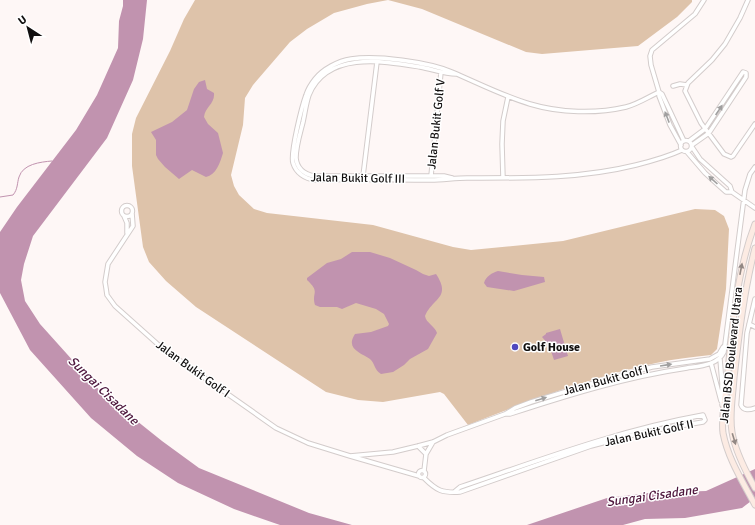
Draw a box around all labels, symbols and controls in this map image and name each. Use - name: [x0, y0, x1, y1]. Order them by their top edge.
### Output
- north arrow: [8, 8, 48, 48]
- text: U: [16, 13, 29, 28]
- street label: Jalan Bukit Golf V: [424, 78, 449, 170]
- one-way arrow: [715, 104, 722, 116]
- one-way arrow: [663, 111, 669, 123]
- street label: Jalan Bukit Golf III: [311, 170, 405, 187]
- one-way arrow: [707, 176, 718, 185]
- one-way arrow: [738, 263, 744, 275]
- street label: Jalan BSD Boulevard Utara: [717, 286, 746, 424]
- street label: Jalan Bukit Golf I: [153, 338, 232, 401]
- place label: Golf House: [523, 340, 580, 355]
- marker: Golf House: [510, 342, 520, 352]
- water label: Sungai Cisadane: [65, 353, 143, 429]
- street label: Jalan Bukit Golf I: [562, 362, 650, 399]
- one-way arrow: [660, 362, 672, 368]
- one-way arrow: [535, 396, 547, 402]
- street label: Jalan Bukit Golf II: [603, 417, 695, 450]
- one-way arrow: [731, 433, 737, 445]
- water label: Sungai Cisadane: [605, 481, 700, 510]

